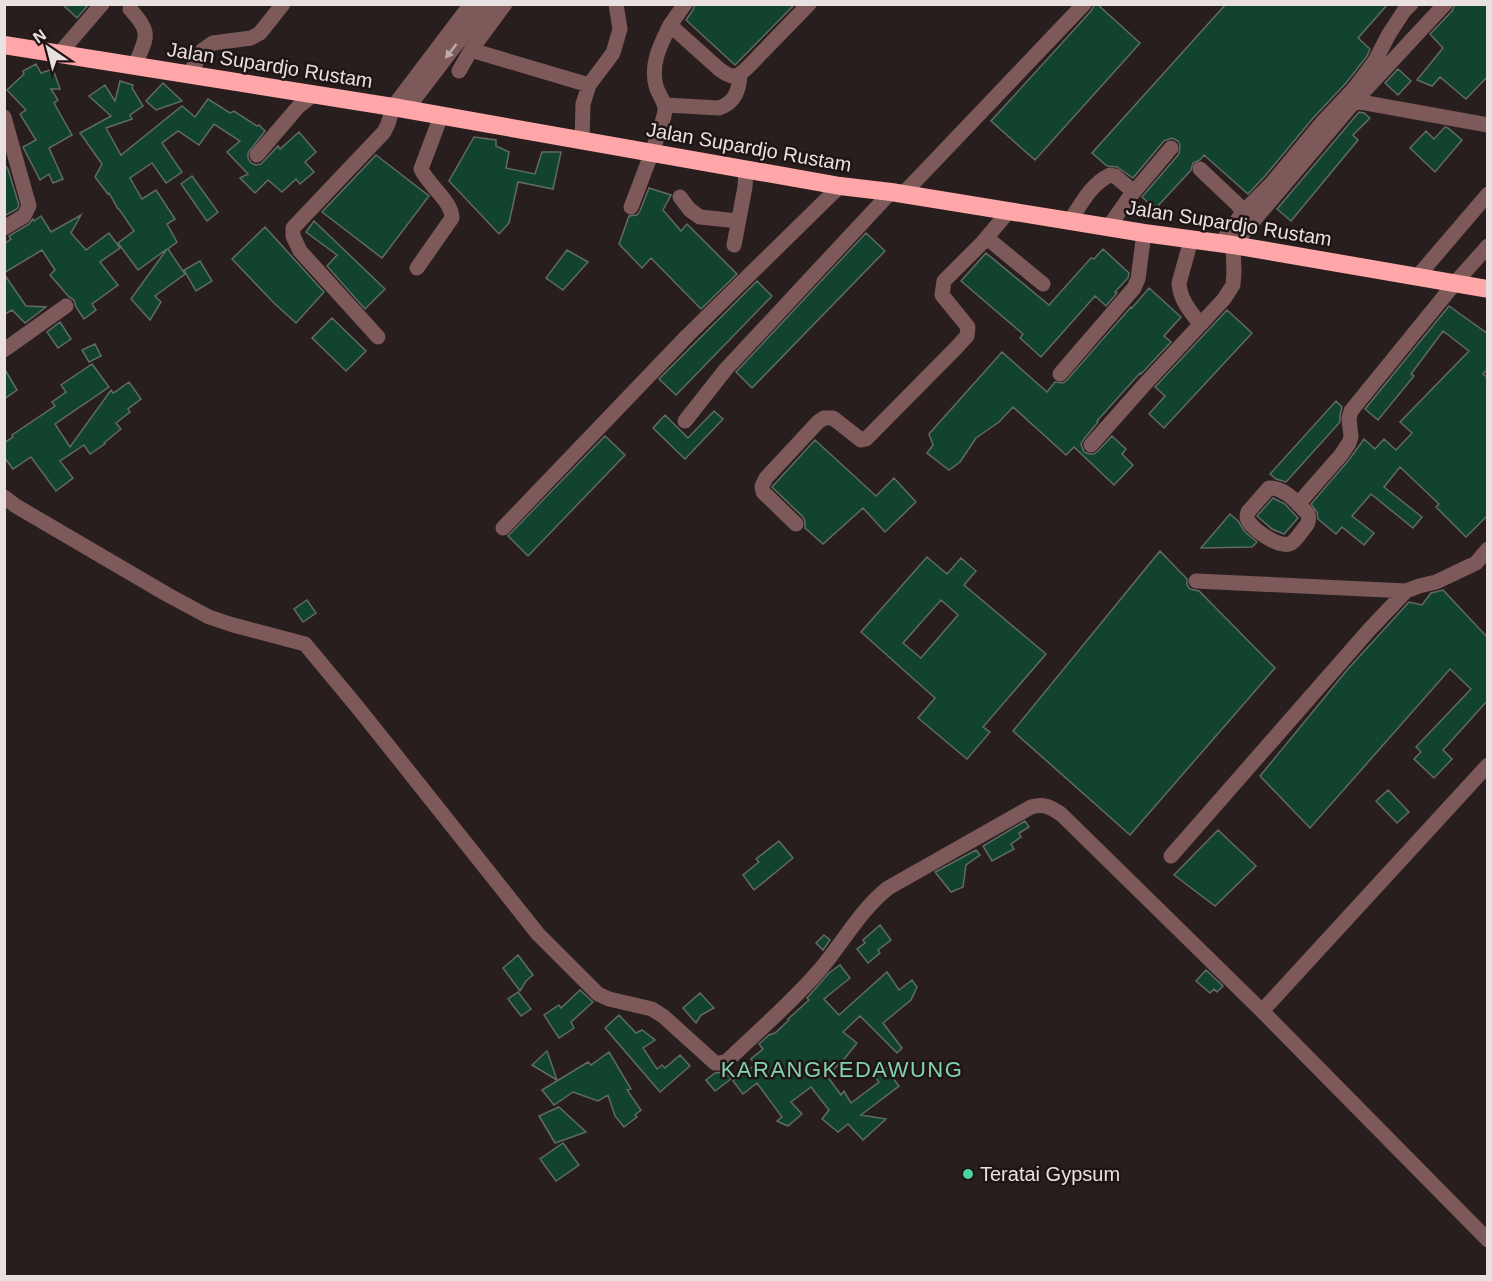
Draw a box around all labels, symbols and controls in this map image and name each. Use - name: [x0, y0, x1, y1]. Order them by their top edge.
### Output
- north arrow: [18, 18, 78, 78]
- text: N: [30, 26, 49, 46]
- street label: Jalan Supardjo Rustam: [166, 38, 374, 92]
- one-way arrow: [445, 43, 458, 59]
- street label: Jalan Supardjo Rustam: [645, 118, 853, 176]
- street label: Jalan Supardjo Rustam: [1125, 196, 1333, 250]
- district label: KARANGKEDAWUNG: [721, 1057, 963, 1082]
- place label: Teratai Gypsum: [980, 1163, 1120, 1185]
- marker: Teratai Gypsum: [961, 1167, 975, 1181]

